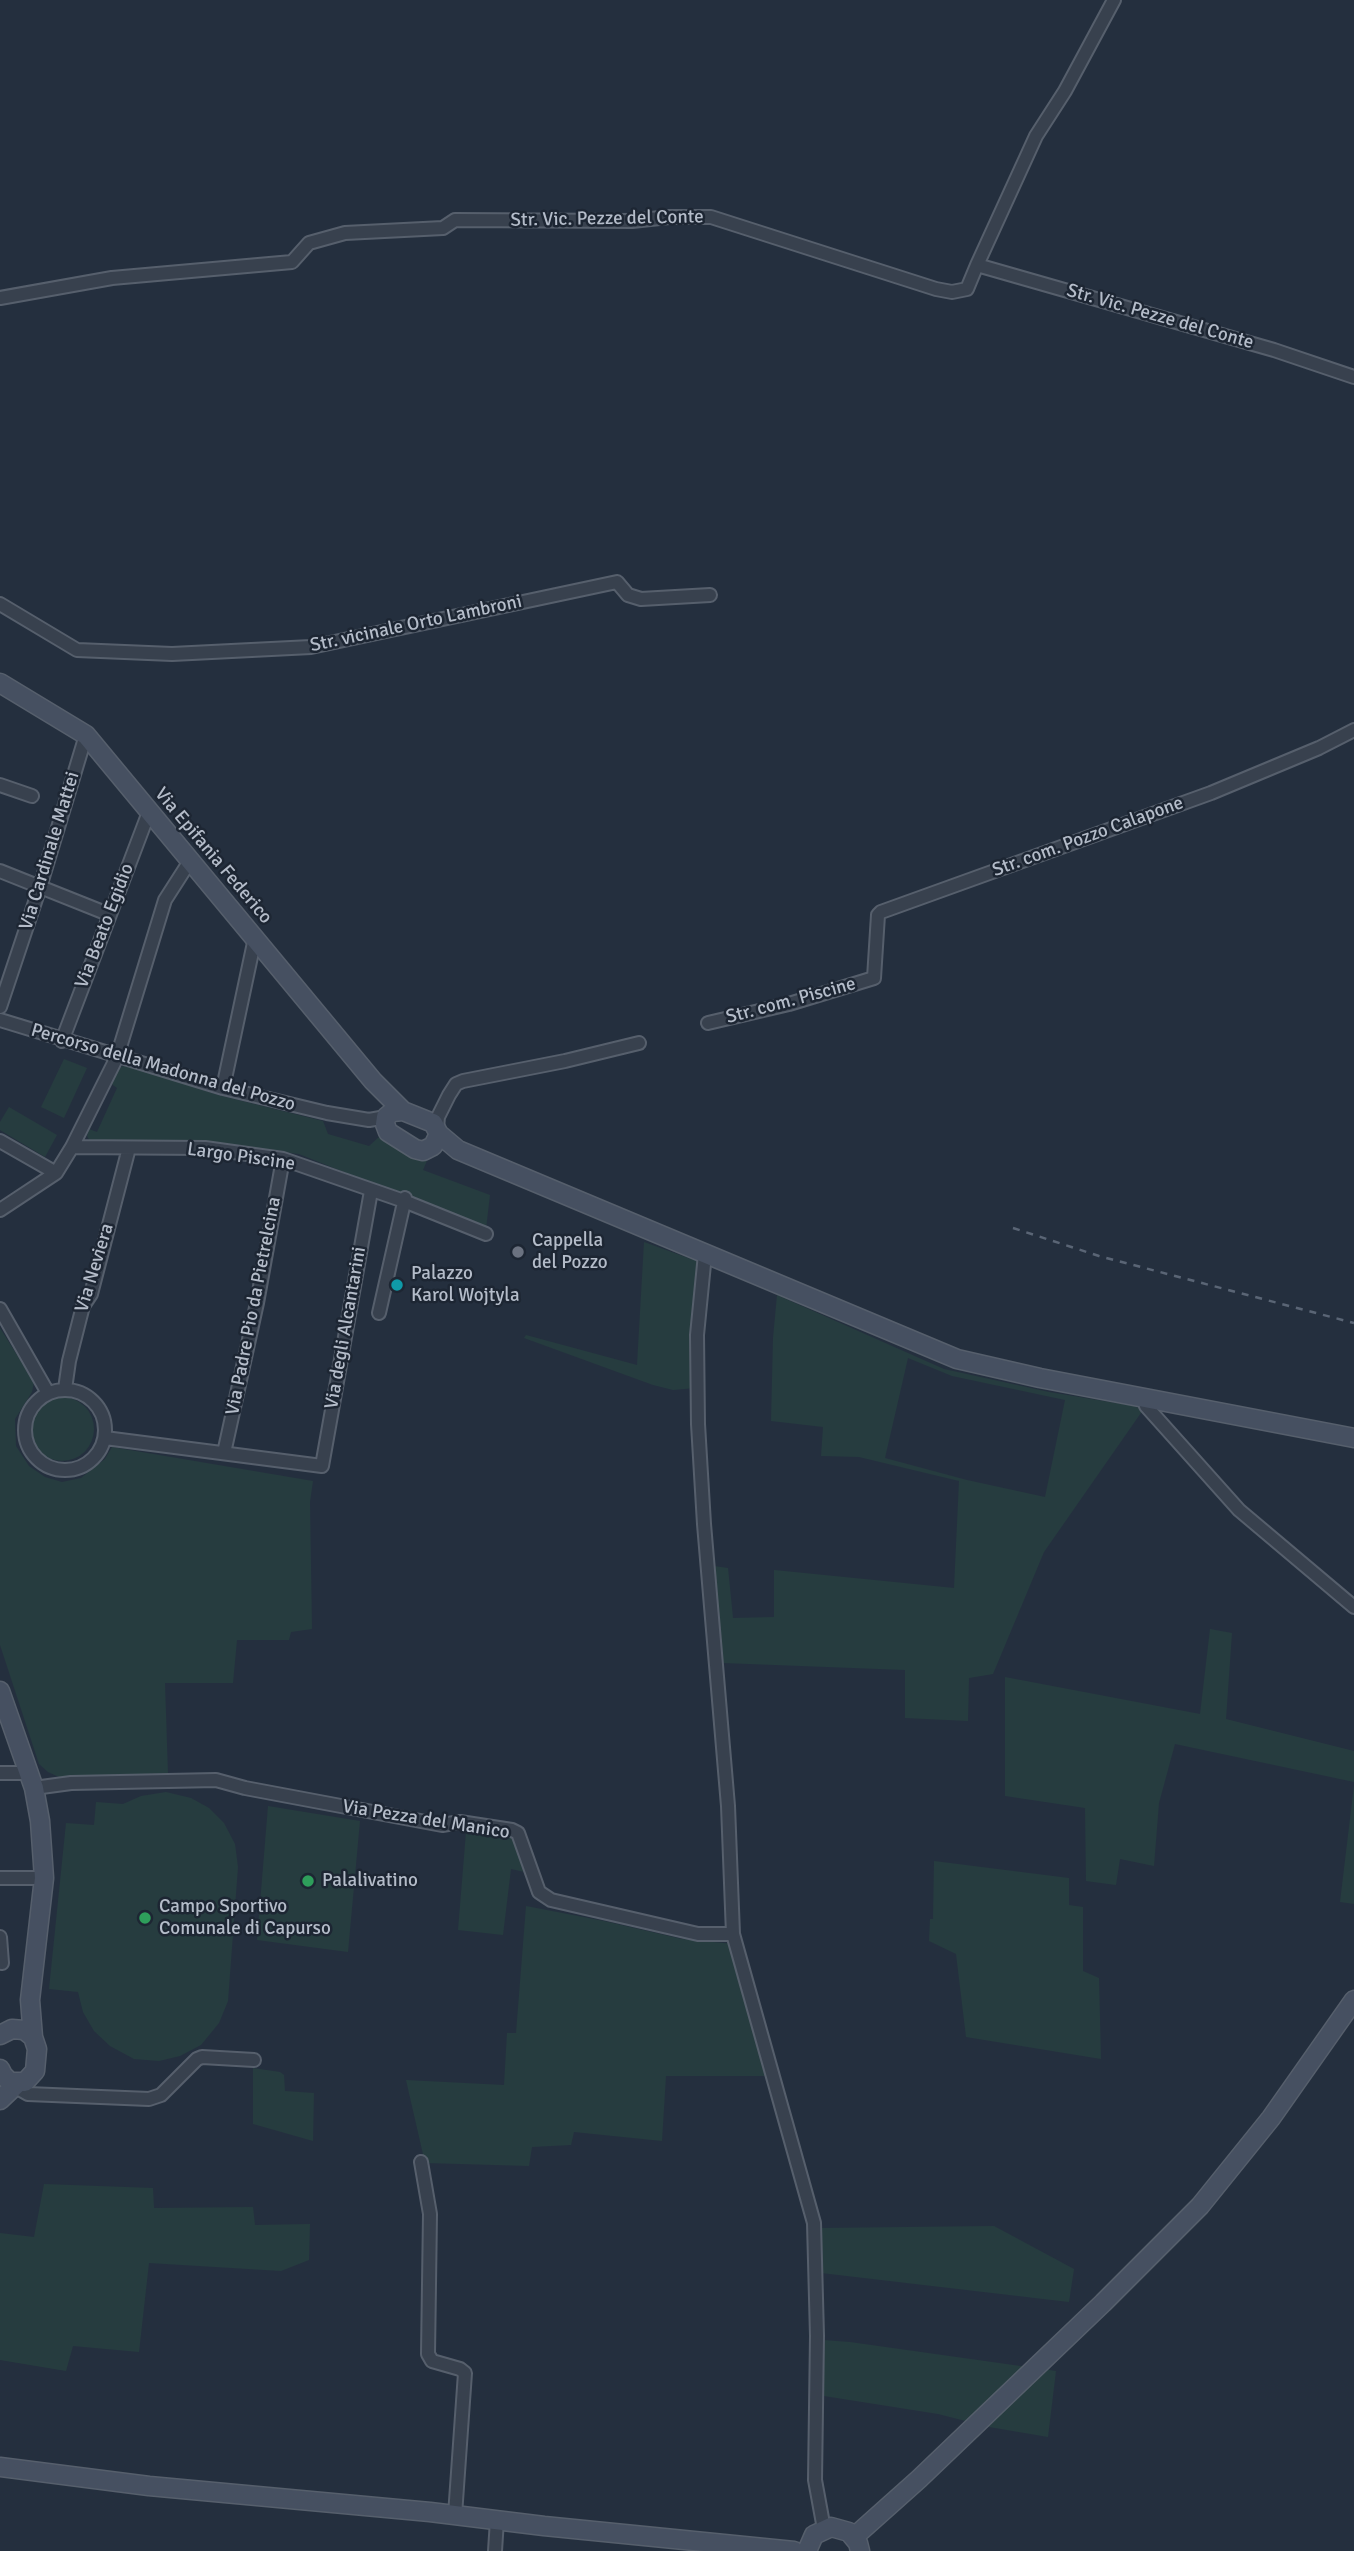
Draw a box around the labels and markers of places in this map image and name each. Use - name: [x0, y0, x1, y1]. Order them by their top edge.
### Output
- place label: Cappella del Pozzo: [532, 1230, 608, 1274]
- marker: Cappella del Pozzo: [510, 1244, 526, 1260]
- place label: Palazzo Karol Wojtyla: [411, 1263, 520, 1307]
- marker: Palazzo Karol Wojtyla: [389, 1277, 405, 1293]
- place label: Palalivatino: [322, 1870, 418, 1892]
- marker: Palalivatino: [300, 1873, 316, 1889]
- place label: Campo Sportivo Comunale di Capurso: [159, 1896, 331, 1940]
- marker: Campo Sportivo Comunale di Capurso: [137, 1910, 153, 1926]

